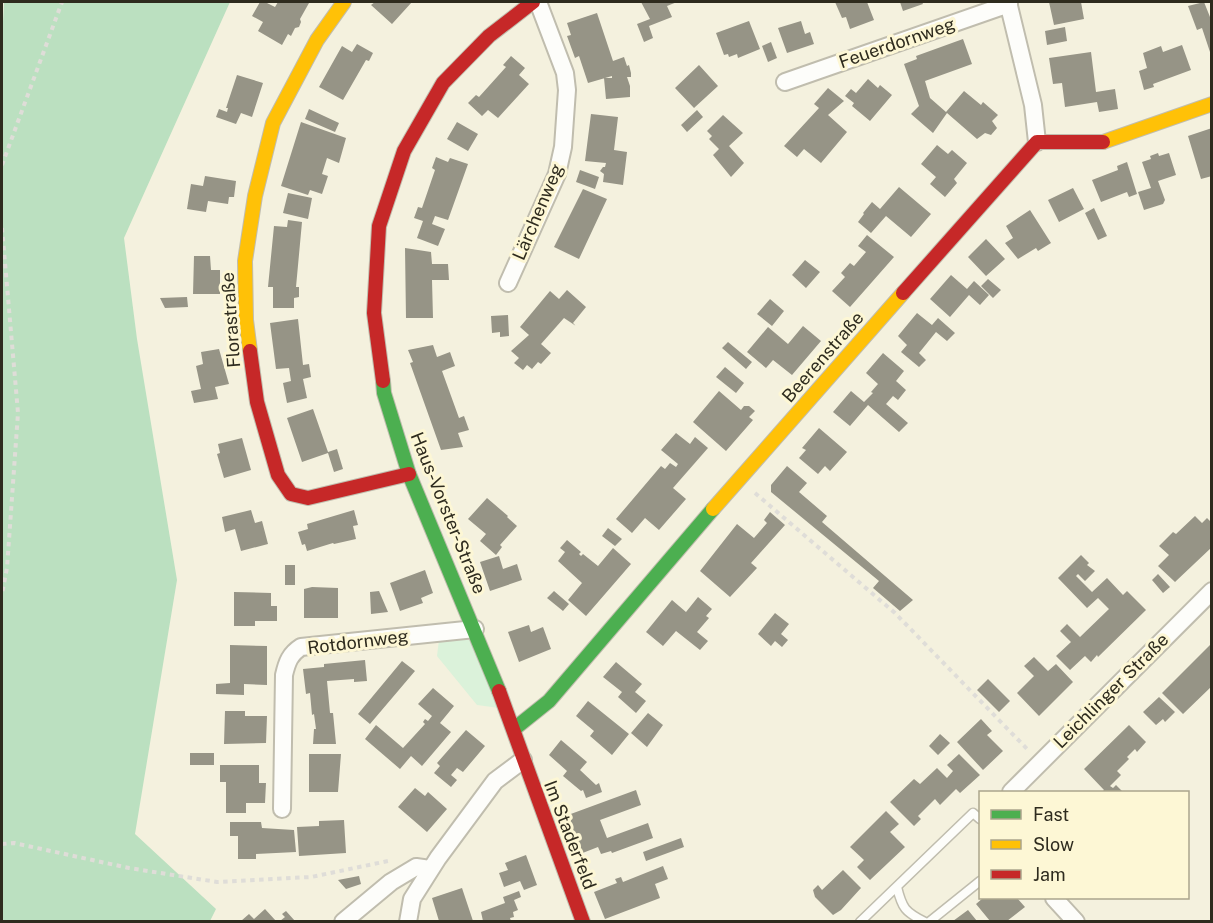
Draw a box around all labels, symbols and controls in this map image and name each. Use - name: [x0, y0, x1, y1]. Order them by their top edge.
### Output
- street label: Feuerdornweg: [836, 13, 958, 72]
- street label: Lärchenweg: [508, 161, 567, 263]
- street label: Florastraße: [217, 272, 244, 369]
- street label: Beerenstraße: [778, 307, 868, 406]
- street label: Haus-Vorster-Straße: [406, 429, 490, 597]
- street label: Rotdornweg: [306, 625, 410, 658]
- street label: Leichlinger Straße: [1049, 629, 1172, 752]
- street label: Im Staderfeld: [540, 778, 601, 892]
- legend: [979, 791, 1189, 899]
- text: Fast: [1033, 804, 1069, 825]
- text: Slow: [1033, 834, 1074, 855]
- text: Jam: [1033, 864, 1066, 885]

